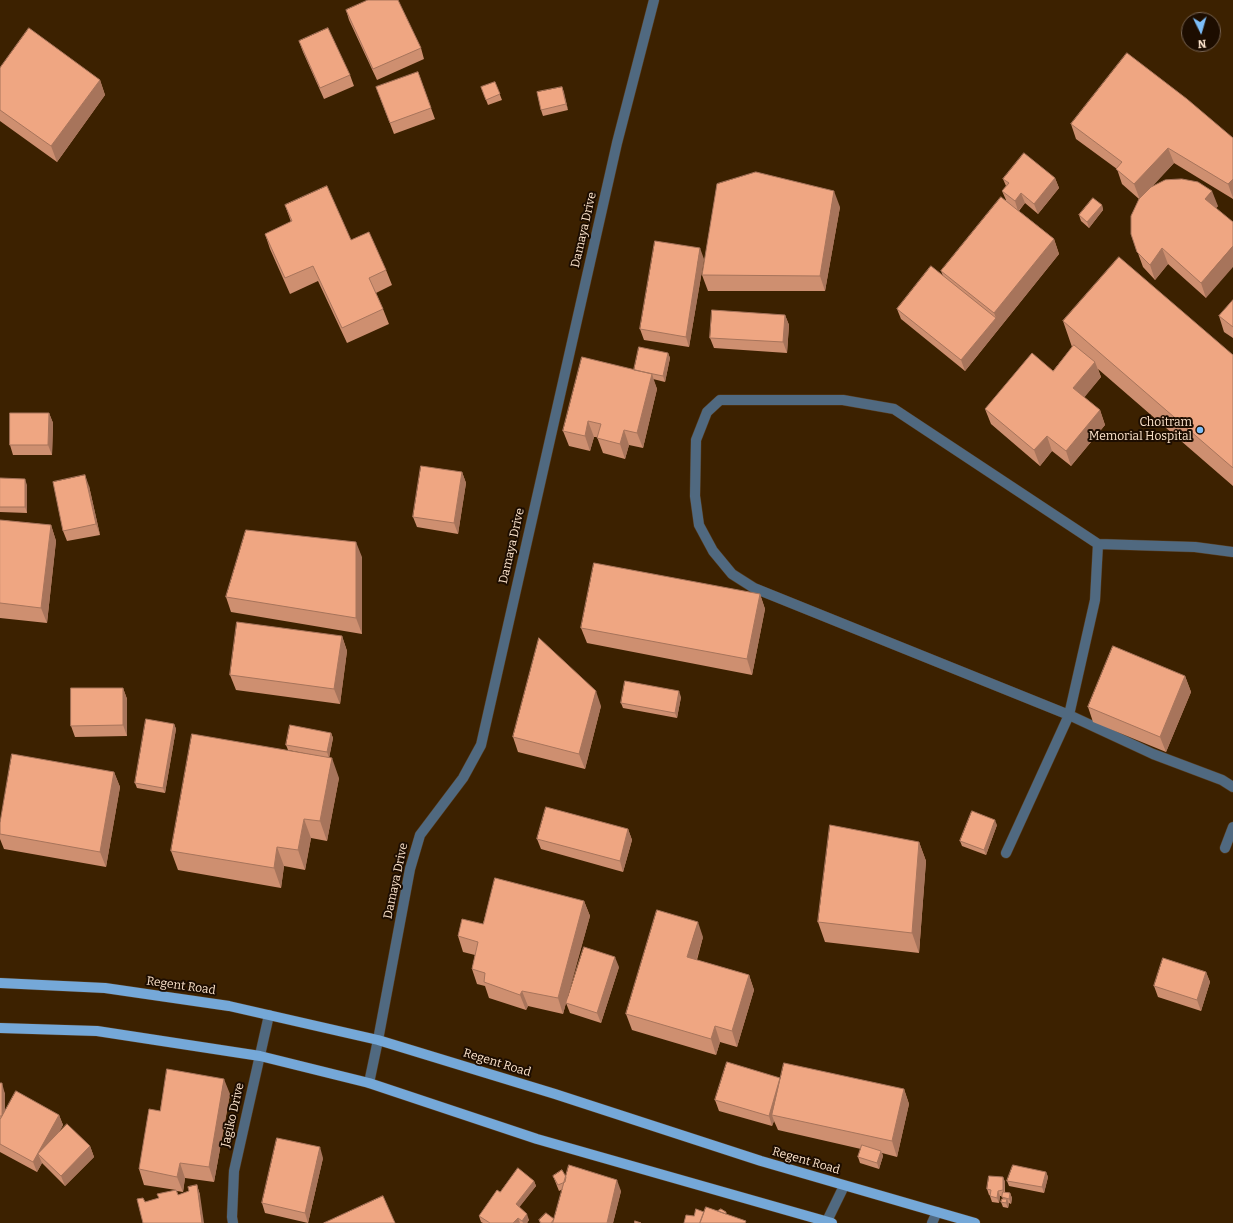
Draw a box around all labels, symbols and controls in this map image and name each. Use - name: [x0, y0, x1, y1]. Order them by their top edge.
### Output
- north arrow: [1181, 12, 1221, 52]
- text: N: [1197, 37, 1207, 50]
- street label: Damaya Drive: [568, 191, 600, 269]
- place label: Choitram Memorial Hospital: [1089, 416, 1192, 444]
- marker: Choitram Memorial Hospital: [1195, 425, 1205, 435]
- street label: Damaya Drive: [496, 507, 528, 585]
- street label: Damaya Drive: [381, 842, 411, 920]
- street label: Regent Road: [145, 974, 217, 998]
- street label: Regent Road: [461, 1046, 533, 1080]
- street label: Jagiko Drive: [219, 1081, 247, 1149]
- street label: Regent Road: [770, 1144, 842, 1178]

